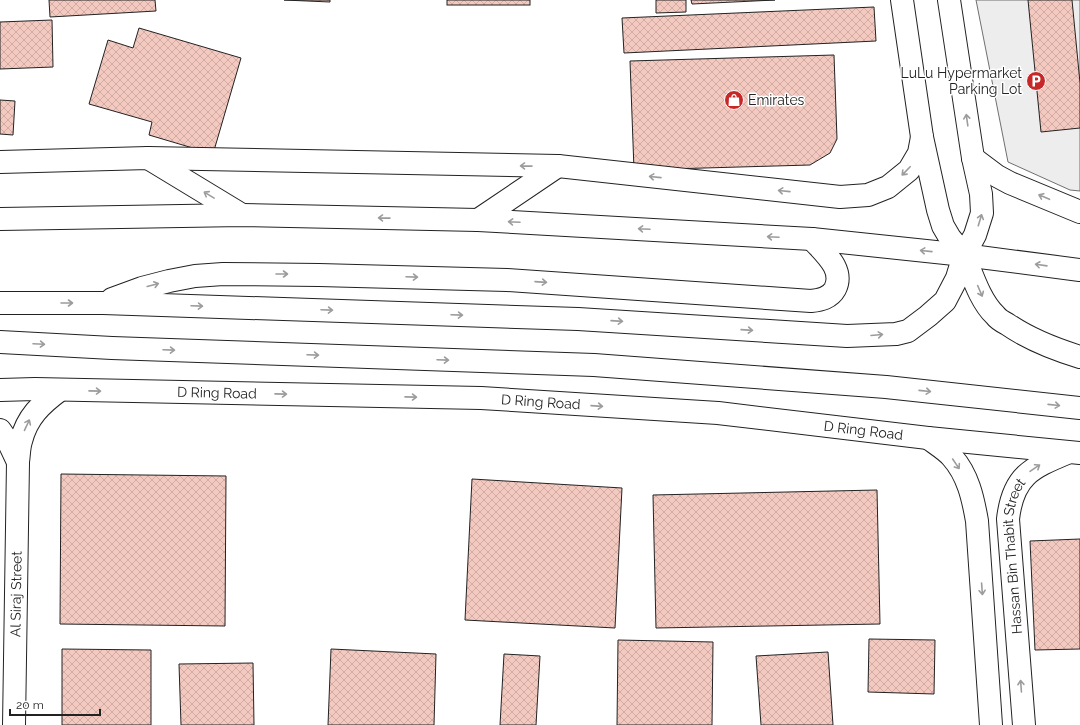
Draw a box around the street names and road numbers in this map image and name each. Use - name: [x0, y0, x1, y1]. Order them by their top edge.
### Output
- street label: D Ring Road: [177, 384, 257, 401]
- street label: D Ring Road: [500, 391, 581, 412]
- street label: D Ring Road: [823, 418, 904, 443]
- street label: Hassan Bin Thabit Street: [1000, 475, 1029, 635]
- street label: Al Siraj Street: [7, 551, 25, 637]

